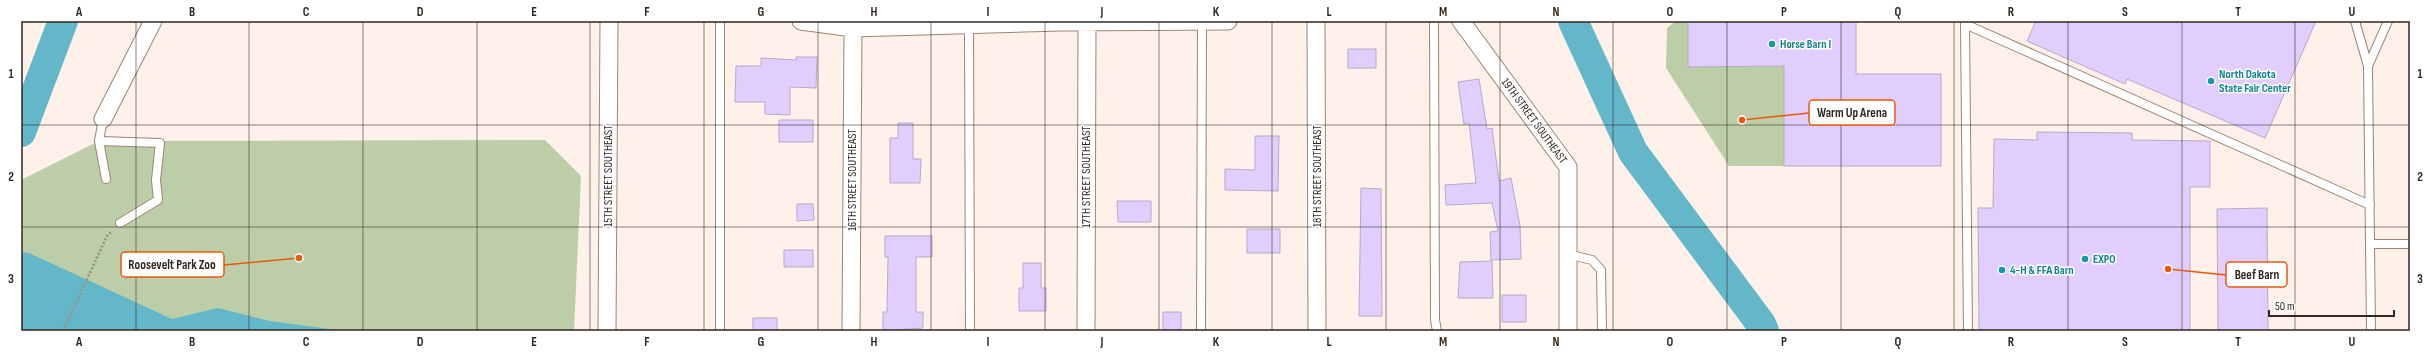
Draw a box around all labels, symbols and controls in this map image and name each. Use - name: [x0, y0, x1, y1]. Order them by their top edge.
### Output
- text: A: [75, 4, 83, 20]
- text: B: [189, 4, 195, 20]
- text: C: [303, 4, 310, 20]
- text: D: [417, 4, 424, 20]
- text: E: [531, 4, 537, 20]
- text: F: [644, 4, 650, 20]
- text: G: [758, 4, 765, 20]
- text: H: [871, 4, 878, 20]
- text: I: [987, 4, 990, 20]
- text: J: [1100, 4, 1104, 20]
- text: K: [1213, 4, 1220, 20]
- text: L: [1326, 4, 1332, 20]
- text: M: [1439, 4, 1447, 20]
- text: N: [1553, 4, 1560, 20]
- text: O: [1667, 4, 1674, 20]
- text: P: [1781, 4, 1787, 20]
- text: Q: [1895, 4, 1902, 20]
- text: R: [2008, 4, 2015, 20]
- text: S: [2122, 4, 2128, 20]
- text: T: [2235, 4, 2241, 20]
- text: U: [2349, 4, 2356, 20]
- place label: Horse Barn I: [1780, 37, 1831, 52]
- marker: Horse Barn I: [1767, 39, 1777, 49]
- text: 1: [8, 66, 14, 82]
- text: 1: [2417, 66, 2423, 82]
- place label: North Dakota State Fair Center: [2219, 67, 2291, 96]
- street label: 19TH STREET SOUTHEAST: [1498, 75, 1570, 167]
- marker: North Dakota State Fair Center: [2206, 76, 2216, 86]
- callout: Warm Up Arena: [1809, 100, 1895, 125]
- text: Warm Up Arena: [1817, 105, 1887, 121]
- street label: 15TH STREET SOUTHEAST: [601, 125, 616, 227]
- street label: 18TH STREET SOUTHEAST: [1310, 125, 1325, 227]
- street label: 17TH STREET SOUTHEAST: [1079, 126, 1094, 228]
- street label: 16TH STREET SOUTHEAST: [845, 129, 860, 231]
- text: 2: [8, 169, 14, 185]
- text: 2: [2417, 169, 2423, 185]
- callout: Roosevelt Park Zoo: [121, 252, 224, 277]
- place label: EXPO: [2093, 252, 2116, 267]
- marker: EXPO: [2080, 254, 2090, 264]
- text: Roosevelt Park Zoo: [128, 257, 216, 273]
- callout: Beef Barn: [2226, 262, 2287, 287]
- place label: 4-H & FFA Barn: [2010, 263, 2074, 278]
- marker: 4-H & FFA Barn: [1997, 265, 2007, 275]
- text: Beef Barn: [2235, 267, 2280, 283]
- text: 3: [8, 271, 14, 287]
- text: 3: [2417, 271, 2423, 287]
- scale bar: [2269, 292, 2394, 318]
- text: 50 m: [2275, 299, 2295, 314]
- text: A: [75, 334, 83, 350]
- text: B: [189, 334, 195, 350]
- text: C: [303, 334, 310, 350]
- text: D: [417, 334, 424, 350]
- text: E: [531, 334, 537, 350]
- text: F: [644, 334, 650, 350]
- text: G: [758, 334, 765, 350]
- text: H: [871, 334, 878, 350]
- text: I: [987, 334, 990, 350]
- text: J: [1100, 334, 1104, 350]
- text: K: [1213, 334, 1220, 350]
- text: L: [1326, 334, 1332, 350]
- text: M: [1439, 334, 1447, 350]
- text: N: [1553, 334, 1560, 350]
- text: O: [1667, 334, 1674, 350]
- text: P: [1781, 334, 1787, 350]
- text: Q: [1895, 334, 1902, 350]
- text: R: [2008, 334, 2015, 350]
- text: S: [2122, 334, 2128, 350]
- text: T: [2235, 334, 2241, 350]
- text: U: [2349, 334, 2356, 350]

